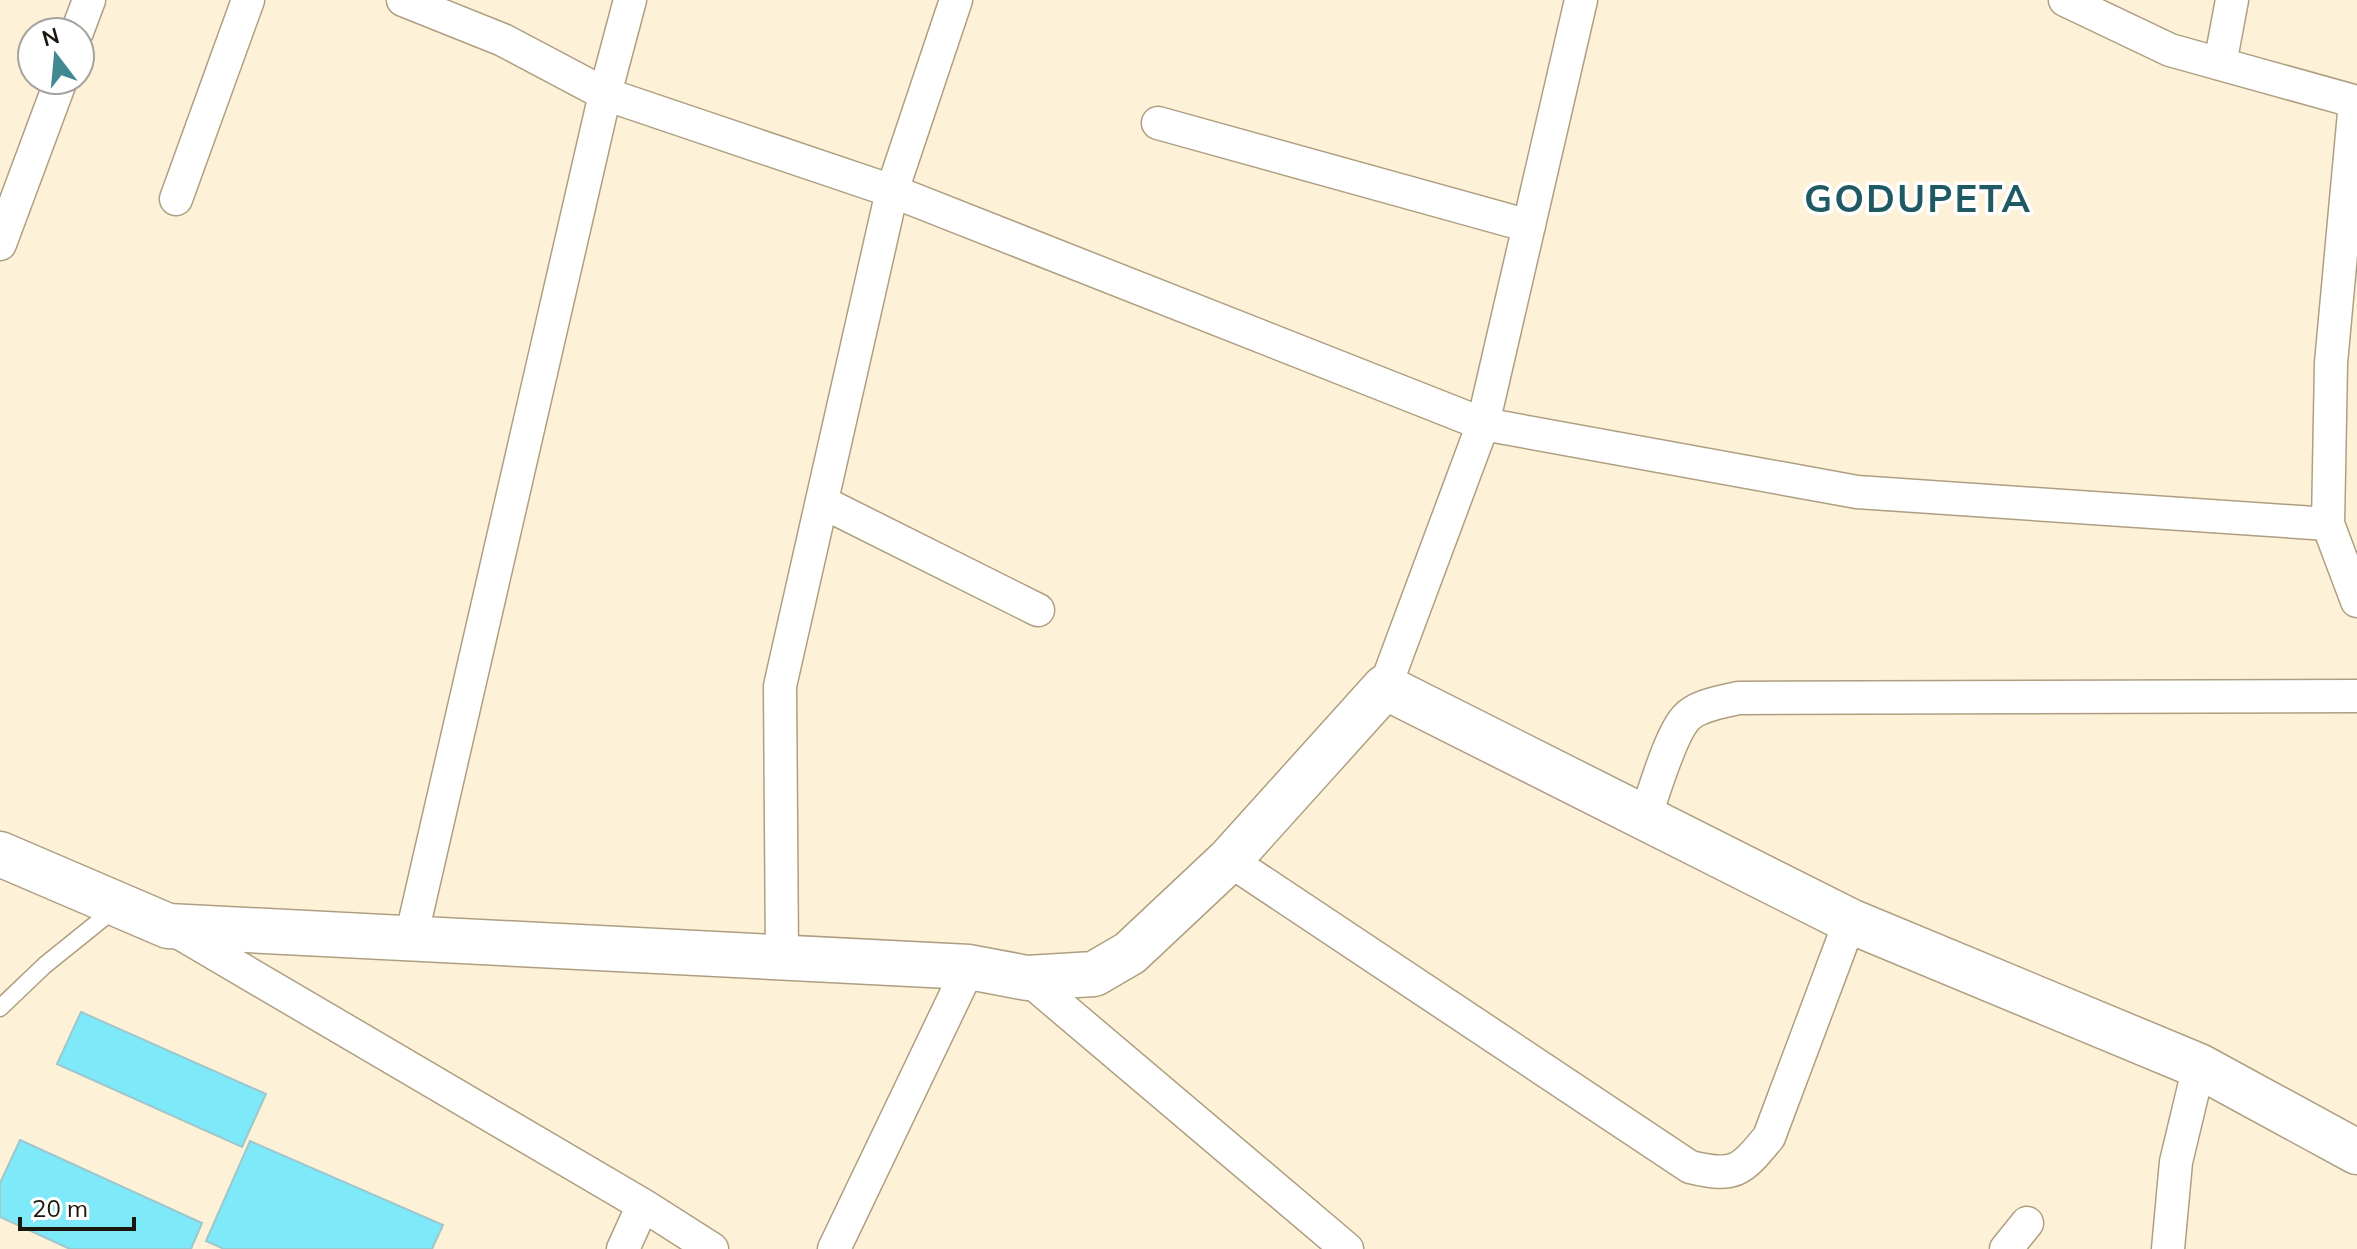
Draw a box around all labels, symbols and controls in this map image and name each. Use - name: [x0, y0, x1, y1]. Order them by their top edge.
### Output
- north arrow: [16, 16, 96, 96]
- text: N: [39, 21, 62, 53]
- district label: GODUPETA: [1804, 174, 2032, 222]
- scale bar: [20, 1181, 134, 1231]
- text: 20 m: [32, 1193, 88, 1223]

